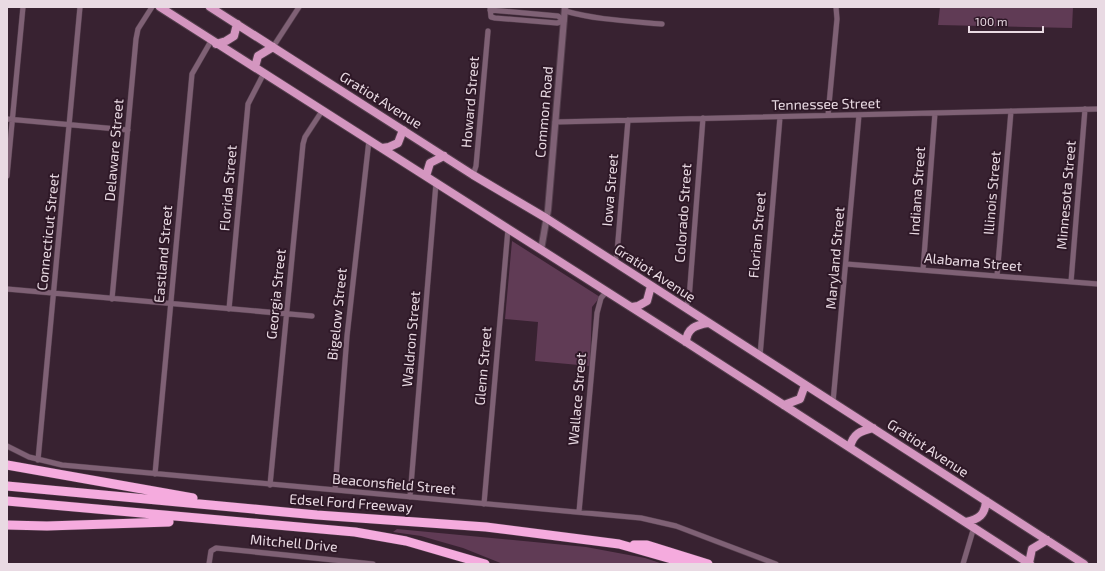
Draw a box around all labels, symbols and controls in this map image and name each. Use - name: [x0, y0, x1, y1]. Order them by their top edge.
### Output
- scale bar: [969, 8, 1043, 34]
- text: 100 m: [975, 14, 1007, 28]
- street label: Howard Street: [457, 55, 482, 149]
- street label: Common Road: [531, 65, 556, 158]
- street label: Gratiot Avenue: [337, 67, 426, 132]
- street label: Tennessee Street: [771, 94, 881, 113]
- street label: Delaware Street: [101, 98, 126, 202]
- street label: Minnesota Street: [1052, 140, 1079, 250]
- street label: Florida Street: [215, 144, 240, 232]
- street label: Indiana Street: [905, 146, 928, 236]
- street label: Illinois Street: [979, 150, 1004, 236]
- street label: Iowa Street: [598, 153, 621, 227]
- street label: Colorado Street: [671, 163, 694, 263]
- street label: Connecticut Street: [33, 173, 62, 291]
- street label: Florian Street: [744, 191, 769, 279]
- street label: Eastland Street: [150, 204, 175, 304]
- street label: Maryland Street: [822, 206, 847, 310]
- street label: Gratiot Avenue: [611, 240, 699, 305]
- street label: Georgia Street: [262, 248, 289, 340]
- street label: Alabama Street: [923, 249, 1023, 274]
- street label: Bigelow Street: [323, 267, 350, 361]
- street label: Waldron Street: [398, 290, 423, 388]
- street label: Glenn Street: [471, 326, 494, 406]
- street label: Wallace Street: [564, 352, 589, 446]
- street label: Gratiot Avenue: [884, 415, 972, 480]
- street label: Beaconsfield Street: [332, 470, 457, 497]
- street label: Edsel Ford Freeway: [289, 490, 414, 515]
- street label: Mitchell Drive: [250, 530, 339, 555]

